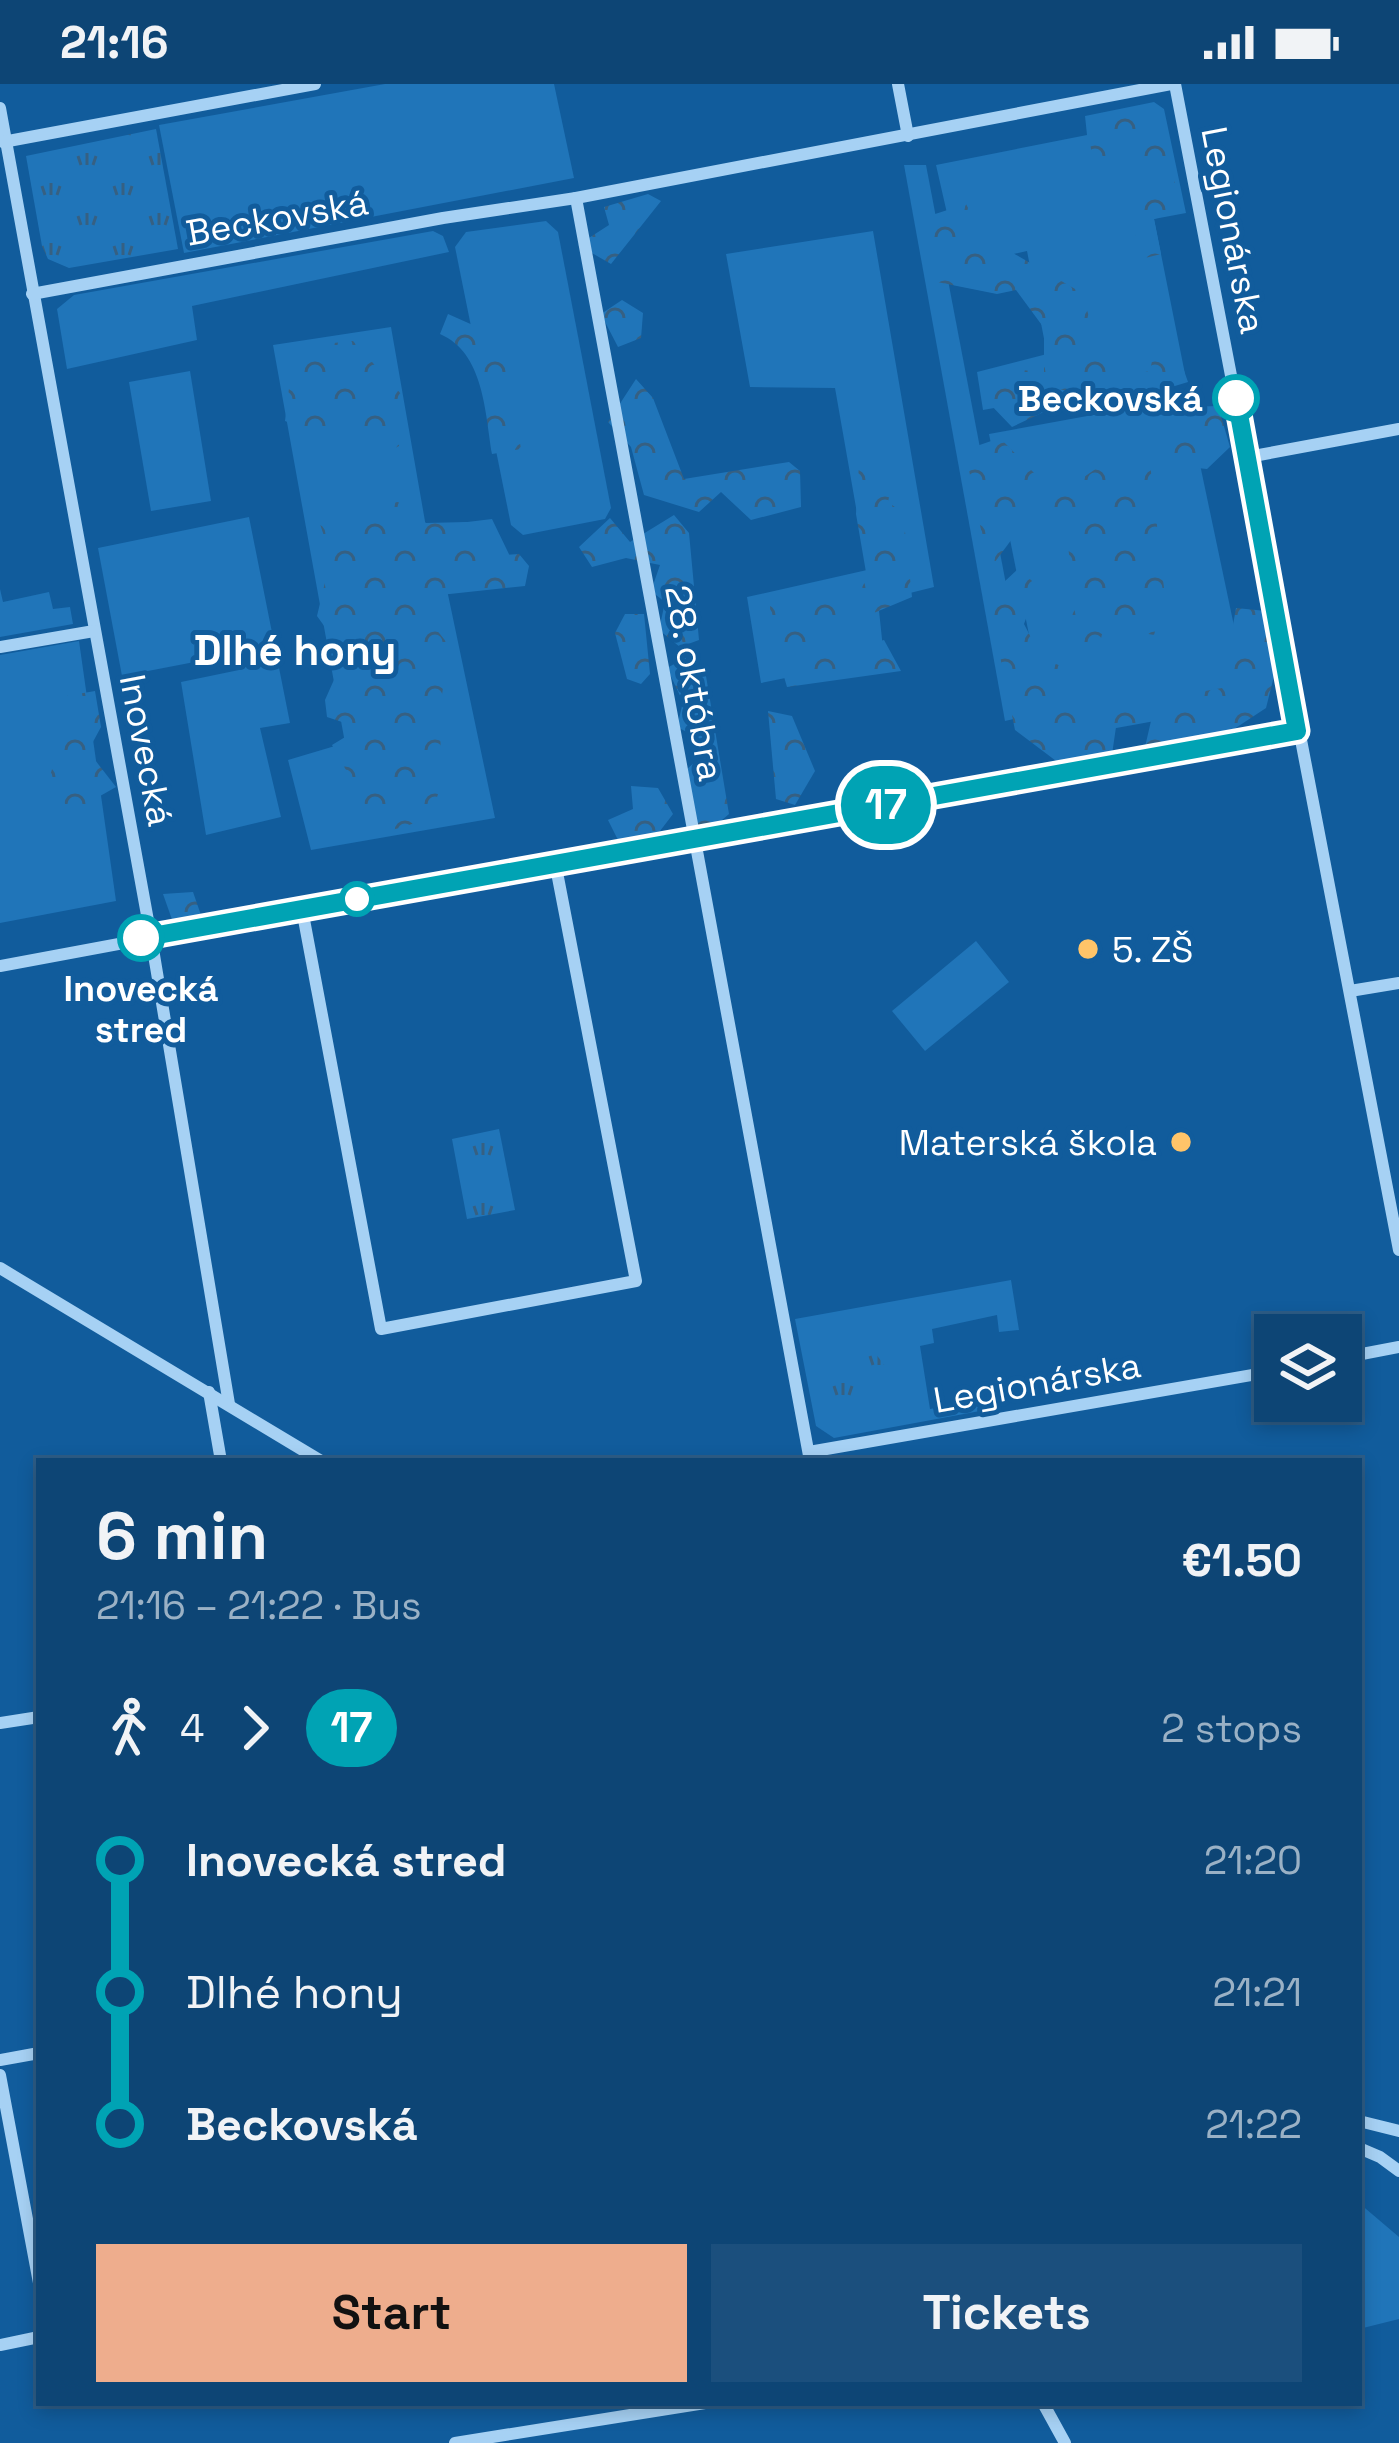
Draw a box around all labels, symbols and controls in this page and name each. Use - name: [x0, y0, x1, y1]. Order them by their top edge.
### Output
- text: 21:16: [60, 14, 169, 71]
- street label: Legionárska: [1190, 123, 1276, 337]
- street label: Beckovská: [183, 179, 372, 257]
- place label: Beckovská: [1018, 376, 1203, 422]
- marker: Beckovská: [1214, 376, 1258, 420]
- street label: 28. októbra: [654, 582, 734, 785]
- district label: Dlhé hony: [194, 624, 396, 677]
- street label: Inovecká: [109, 670, 183, 830]
- line badge: 17: [832, 766, 940, 844]
- text: 17: [865, 778, 907, 831]
- unlabelled marker: [341, 883, 373, 915]
- marker: Inovecká stred: [119, 916, 163, 960]
- place label: 5. ZŠ: [1112, 927, 1193, 973]
- marker: 5. ZŠ: [1075, 936, 1101, 962]
- place label: Inovecká stred: [63, 966, 219, 1053]
- place label: Materská škola: [899, 1120, 1157, 1166]
- marker: Materská škola: [1168, 1129, 1194, 1155]
- map controls: [1254, 1314, 1362, 1422]
- button: layers: [1254, 1314, 1362, 1422]
- street label: Legionárska: [930, 1342, 1144, 1424]
- text: 6 min: [96, 1494, 268, 1578]
- text: €1.50: [1182, 1532, 1302, 1589]
- text: 21:16 – 21:22 · Bus: [96, 1581, 422, 1630]
- icon: walk: [96, 1695, 162, 1761]
- icon: forward: [222, 1695, 288, 1761]
- text: 17: [330, 1701, 373, 1754]
- text: 4: [180, 1704, 204, 1753]
- text: 2 stops: [1161, 1704, 1302, 1753]
- text: Inovecká stred: [186, 1832, 507, 1889]
- text: 21:20: [1204, 1836, 1302, 1885]
- text: Dlhé hony: [186, 1964, 403, 2021]
- text: 21:21: [1212, 1968, 1302, 2017]
- text: Beckovská: [186, 2096, 418, 2153]
- text: 21:22: [1205, 2100, 1302, 2149]
- button: Start: [96, 2244, 687, 2382]
- button: Tickets: [711, 2244, 1302, 2382]

